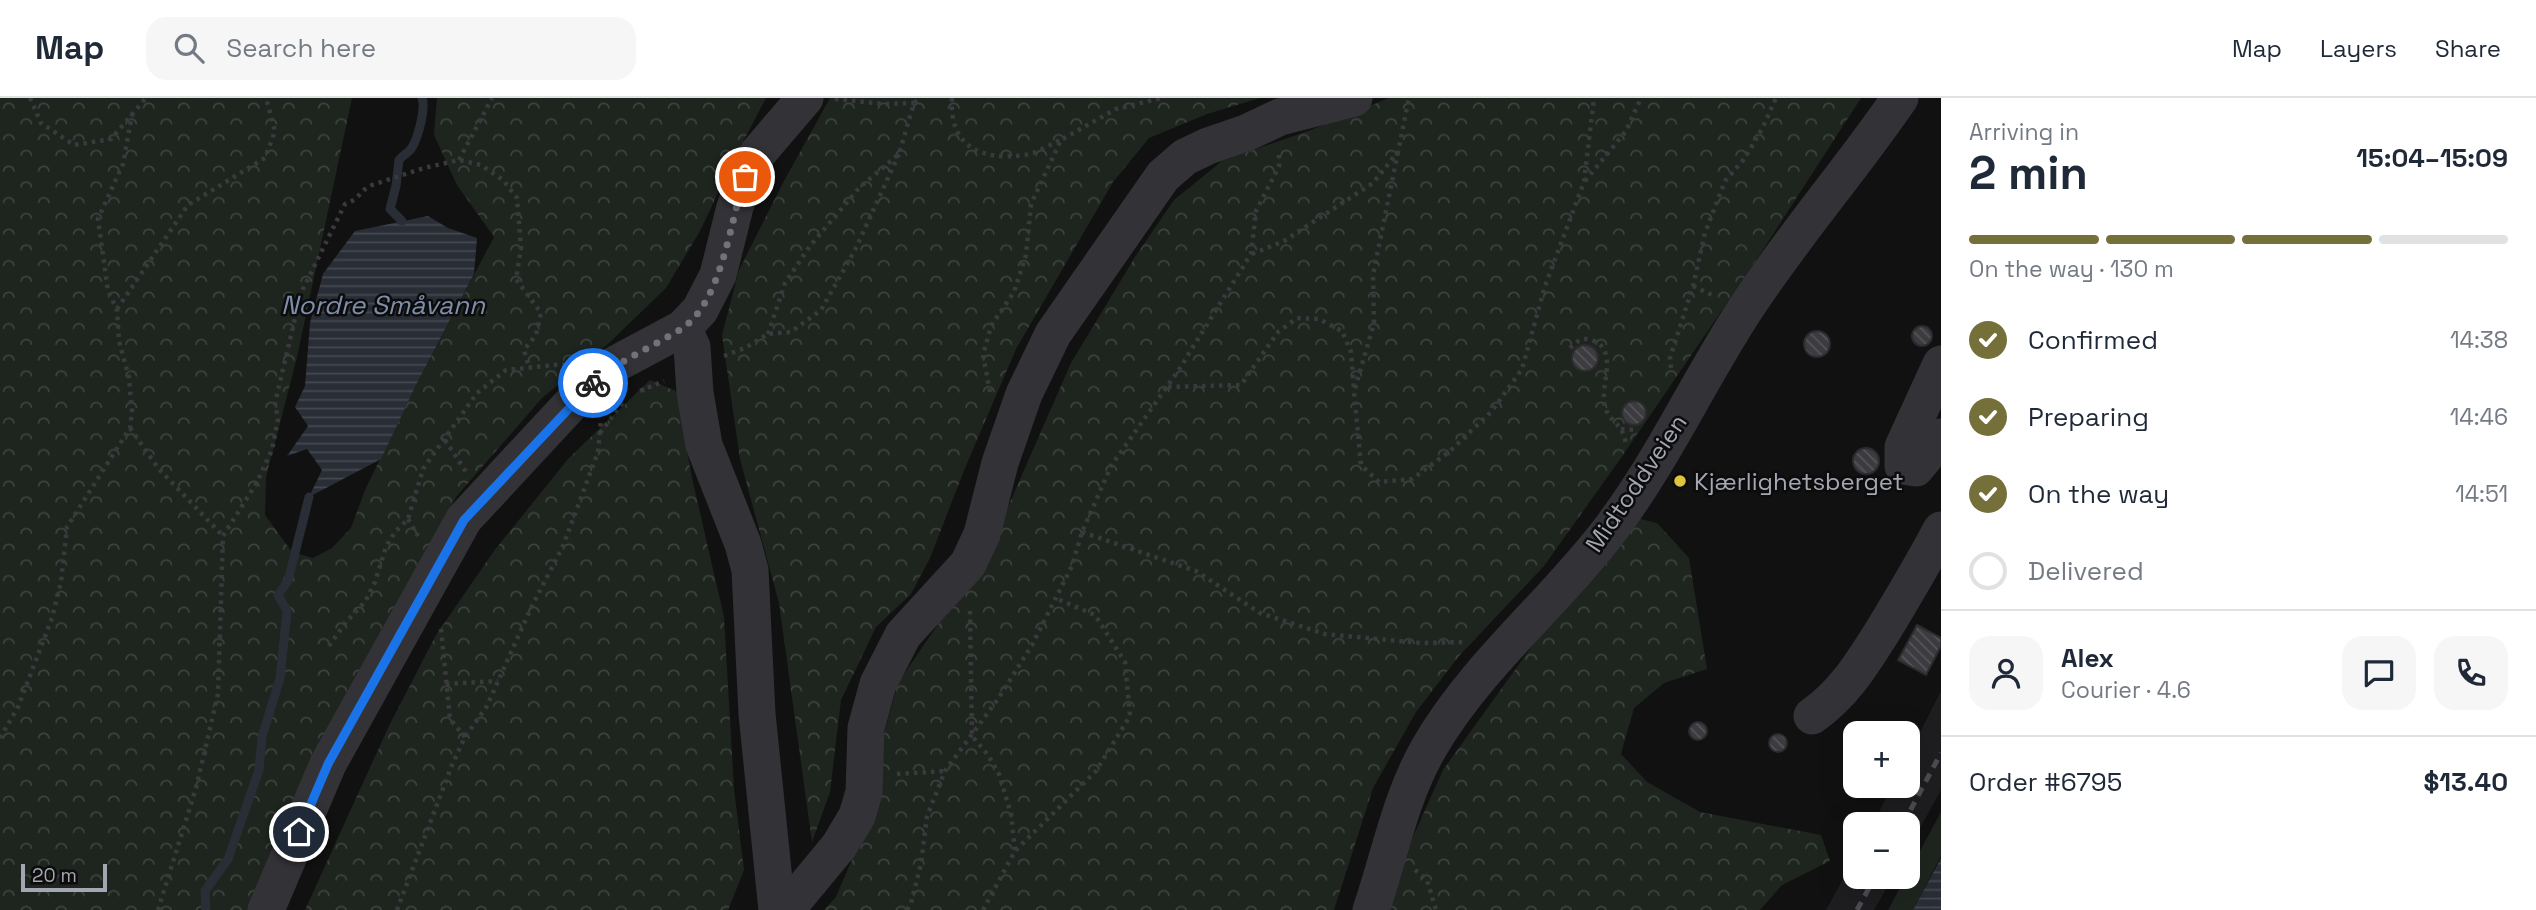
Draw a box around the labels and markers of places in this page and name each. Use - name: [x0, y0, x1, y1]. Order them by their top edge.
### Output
- pin: [715, 147, 775, 207]
- place label: Kjærlighetsberget: [1694, 466, 1904, 497]
- marker: Kjærlighetsberget: [1672, 473, 1688, 489]
- pin: [269, 802, 329, 862]

